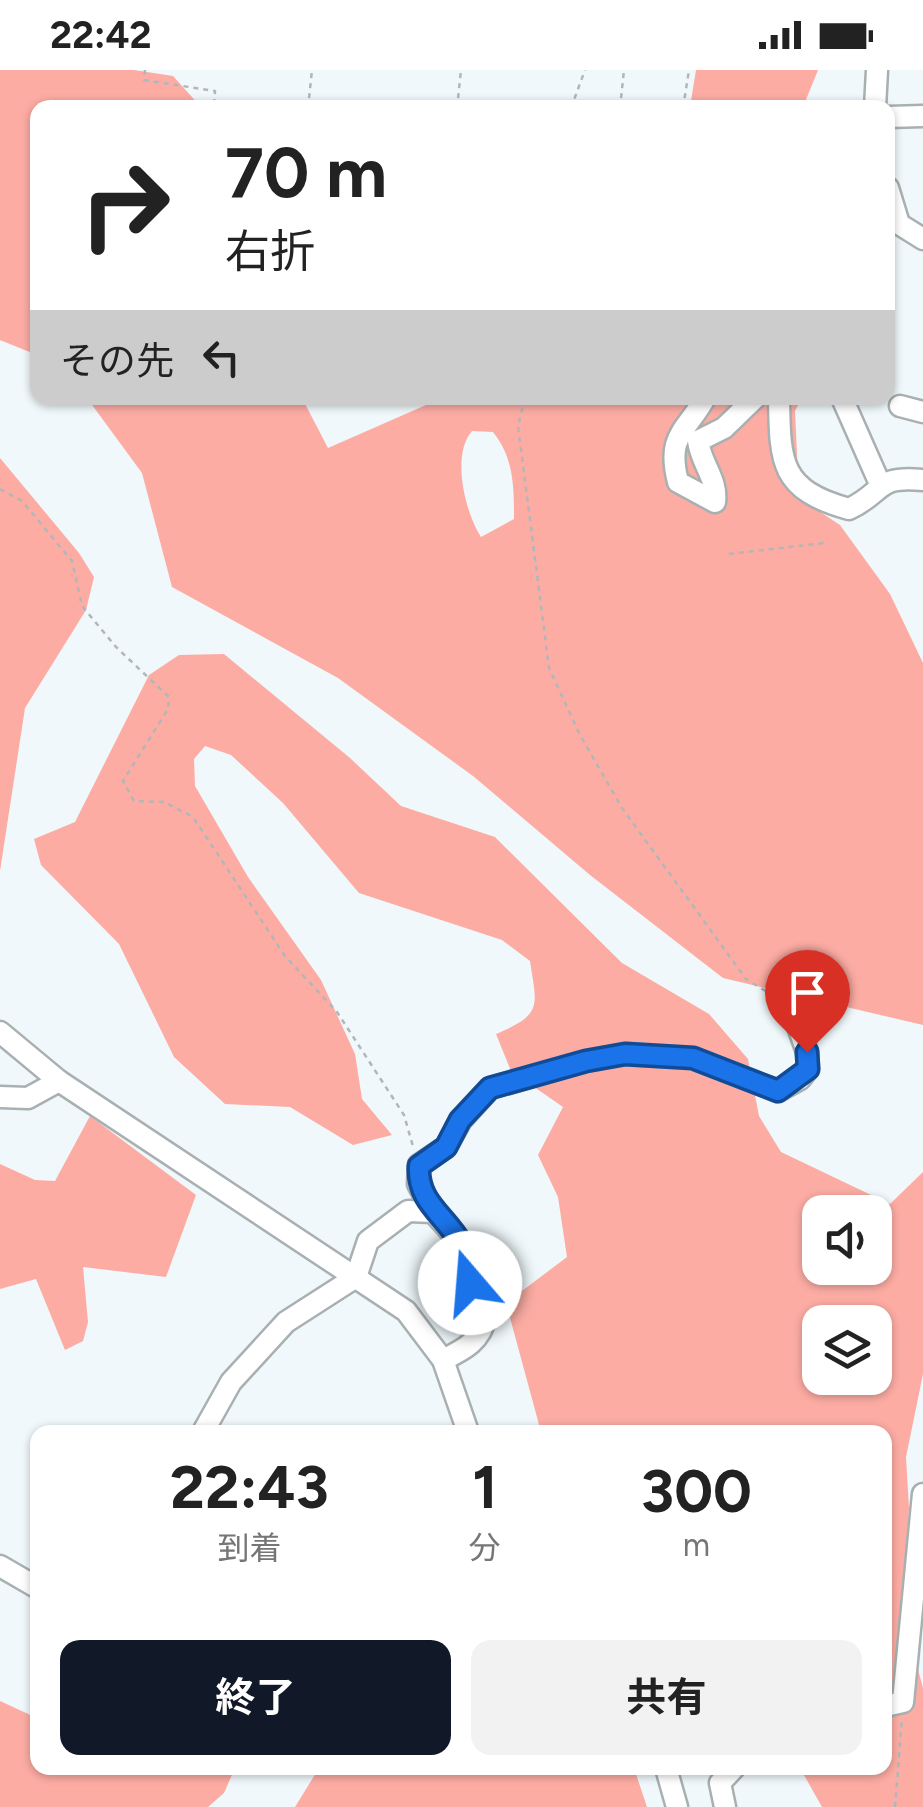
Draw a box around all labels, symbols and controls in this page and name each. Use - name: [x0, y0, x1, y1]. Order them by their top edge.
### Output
- text: 22:42: [50, 12, 152, 58]
- text: 70 m: [225, 130, 387, 215]
- icon: right: [60, 140, 190, 270]
- text: 右折: [225, 224, 315, 278]
- icon: left: [194, 330, 249, 385]
- text: その先: [60, 338, 174, 384]
- pin: [765, 950, 850, 1053]
- icon: arrive: [780, 965, 835, 1020]
- map controls: [802, 1195, 892, 1395]
- button: sound: [802, 1195, 892, 1285]
- position arrow: [418, 1231, 522, 1335]
- button: layers: [802, 1305, 892, 1395]
- text: 22:43: [170, 1451, 329, 1523]
- text: 1: [472, 1451, 498, 1523]
- text: 300: [641, 1455, 752, 1527]
- text: m: [683, 1526, 710, 1564]
- text: 到着: [217, 1529, 281, 1567]
- text: 分: [469, 1529, 501, 1567]
- button: 終了: [60, 1640, 451, 1755]
- button: 共有: [471, 1640, 862, 1755]

